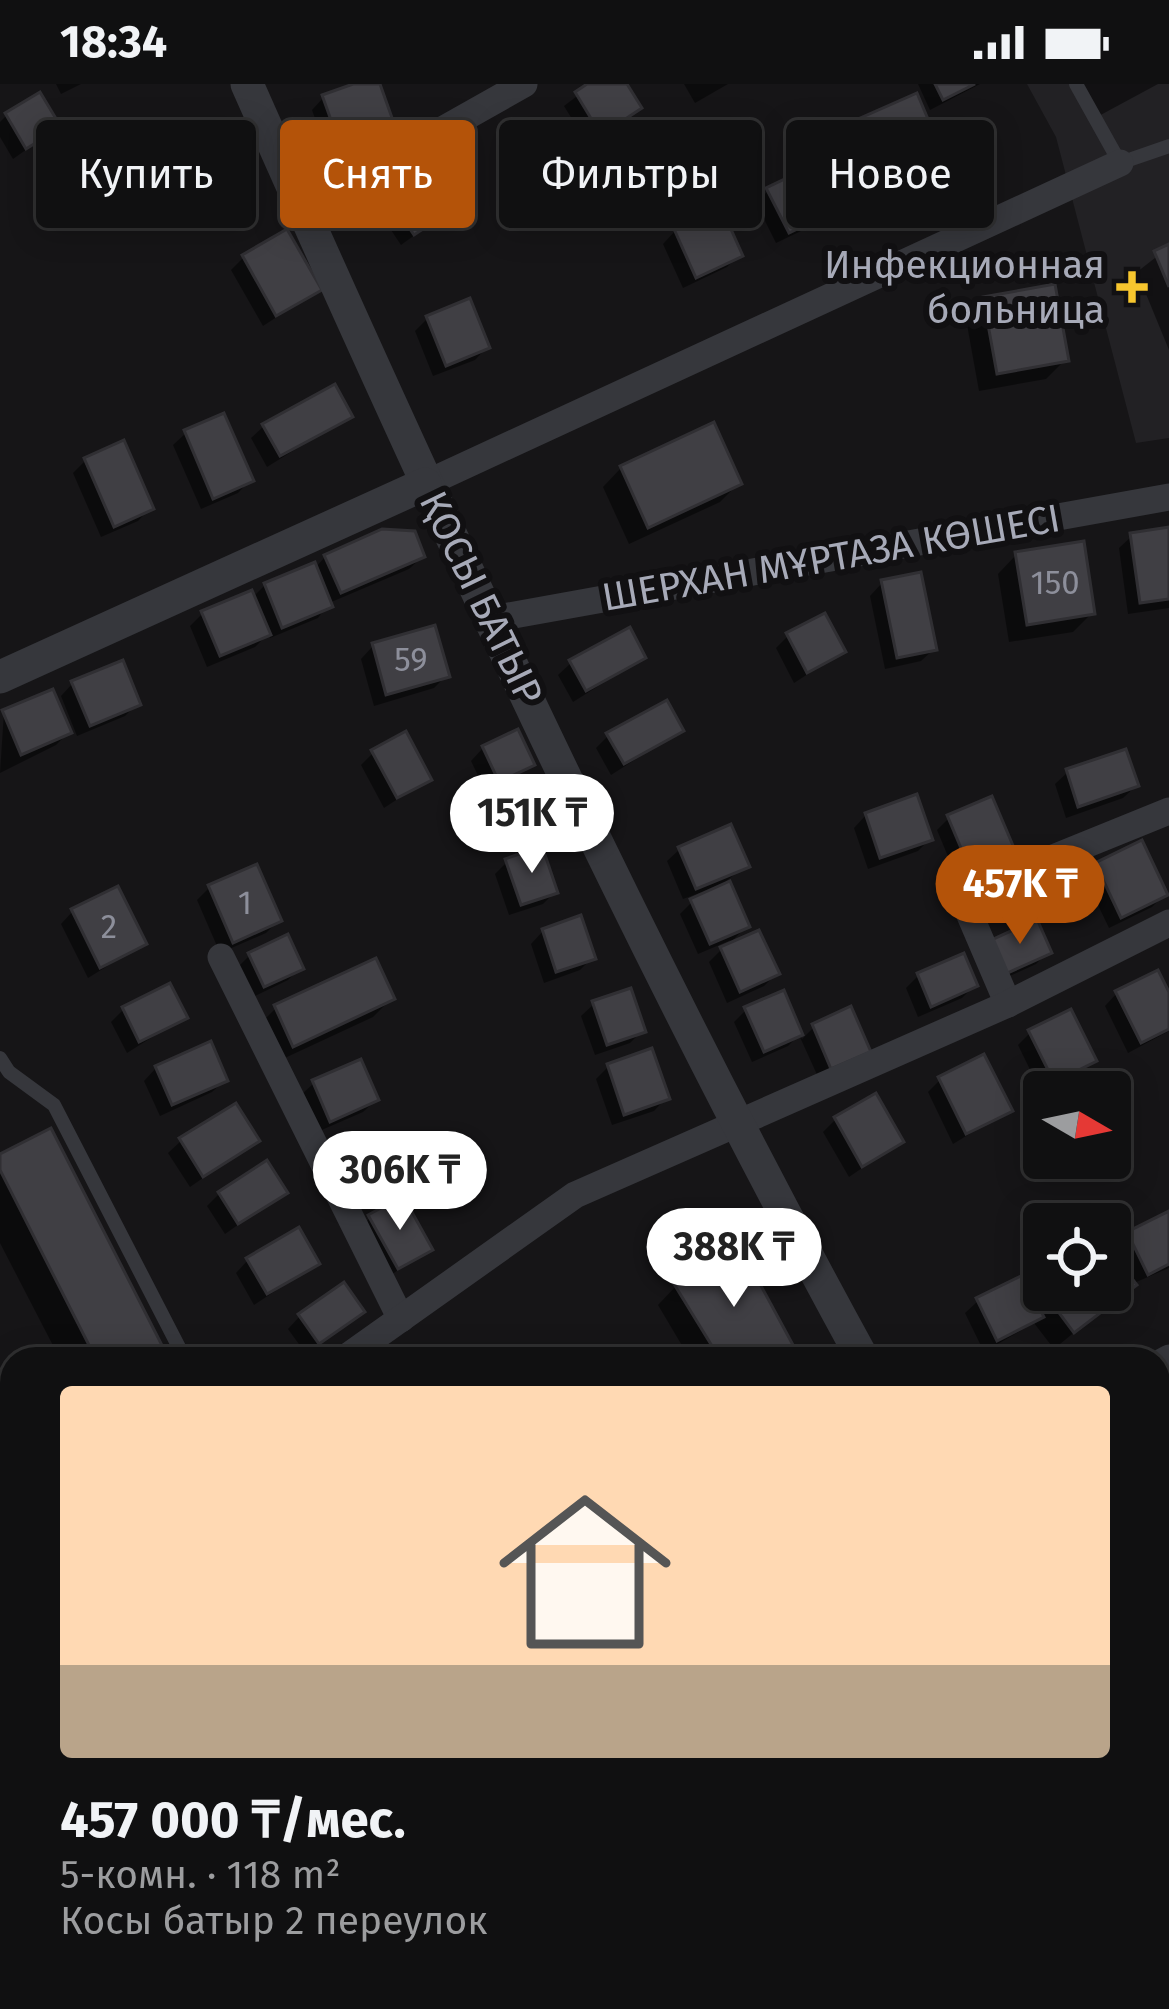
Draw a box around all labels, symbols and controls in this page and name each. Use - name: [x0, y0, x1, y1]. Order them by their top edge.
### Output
- text: 18:34: [60, 15, 167, 69]
- chip: Купить: [36, 120, 256, 228]
- chip: Снять: [280, 120, 475, 228]
- chip: Фильтры: [499, 120, 762, 228]
- chip: Новое: [786, 120, 994, 228]
- place label: Инфекционная больница: [824, 242, 1105, 333]
- marker: Инфекционная больница: [1116, 271, 1148, 303]
- street label: ҚОСЫ БАТЫР: [410, 484, 552, 712]
- street label: ШЕРХАН МҰРТАЗА КӨШЕСІ: [598, 495, 1064, 621]
- house number: 150: [1030, 563, 1080, 603]
- house number: 59: [394, 640, 428, 680]
- pin: 151K ₸: [434, 774, 630, 876]
- text: 151K ₸: [477, 790, 587, 836]
- pin: 457K ₸: [922, 845, 1118, 947]
- text: 457K ₸: [963, 861, 1077, 907]
- house number: 1: [238, 883, 252, 923]
- house number: 2: [101, 907, 117, 947]
- north arrow: [1023, 1071, 1131, 1179]
- map controls: [1023, 1071, 1131, 1311]
- pin: 306K ₸: [302, 1131, 498, 1233]
- text: 306K ₸: [340, 1147, 460, 1193]
- button: locate: [1023, 1203, 1131, 1311]
- pin: 388K ₸: [636, 1208, 832, 1310]
- text: 388K ₸: [674, 1224, 794, 1270]
- icon: home: [477, 1464, 693, 1680]
- text: 457 000 ₸/мес.: [60, 1789, 406, 1851]
- text: 5-комн. · 118 m²: [60, 1852, 341, 1898]
- text: Косы батыр 2 переулок: [60, 1898, 488, 1944]

